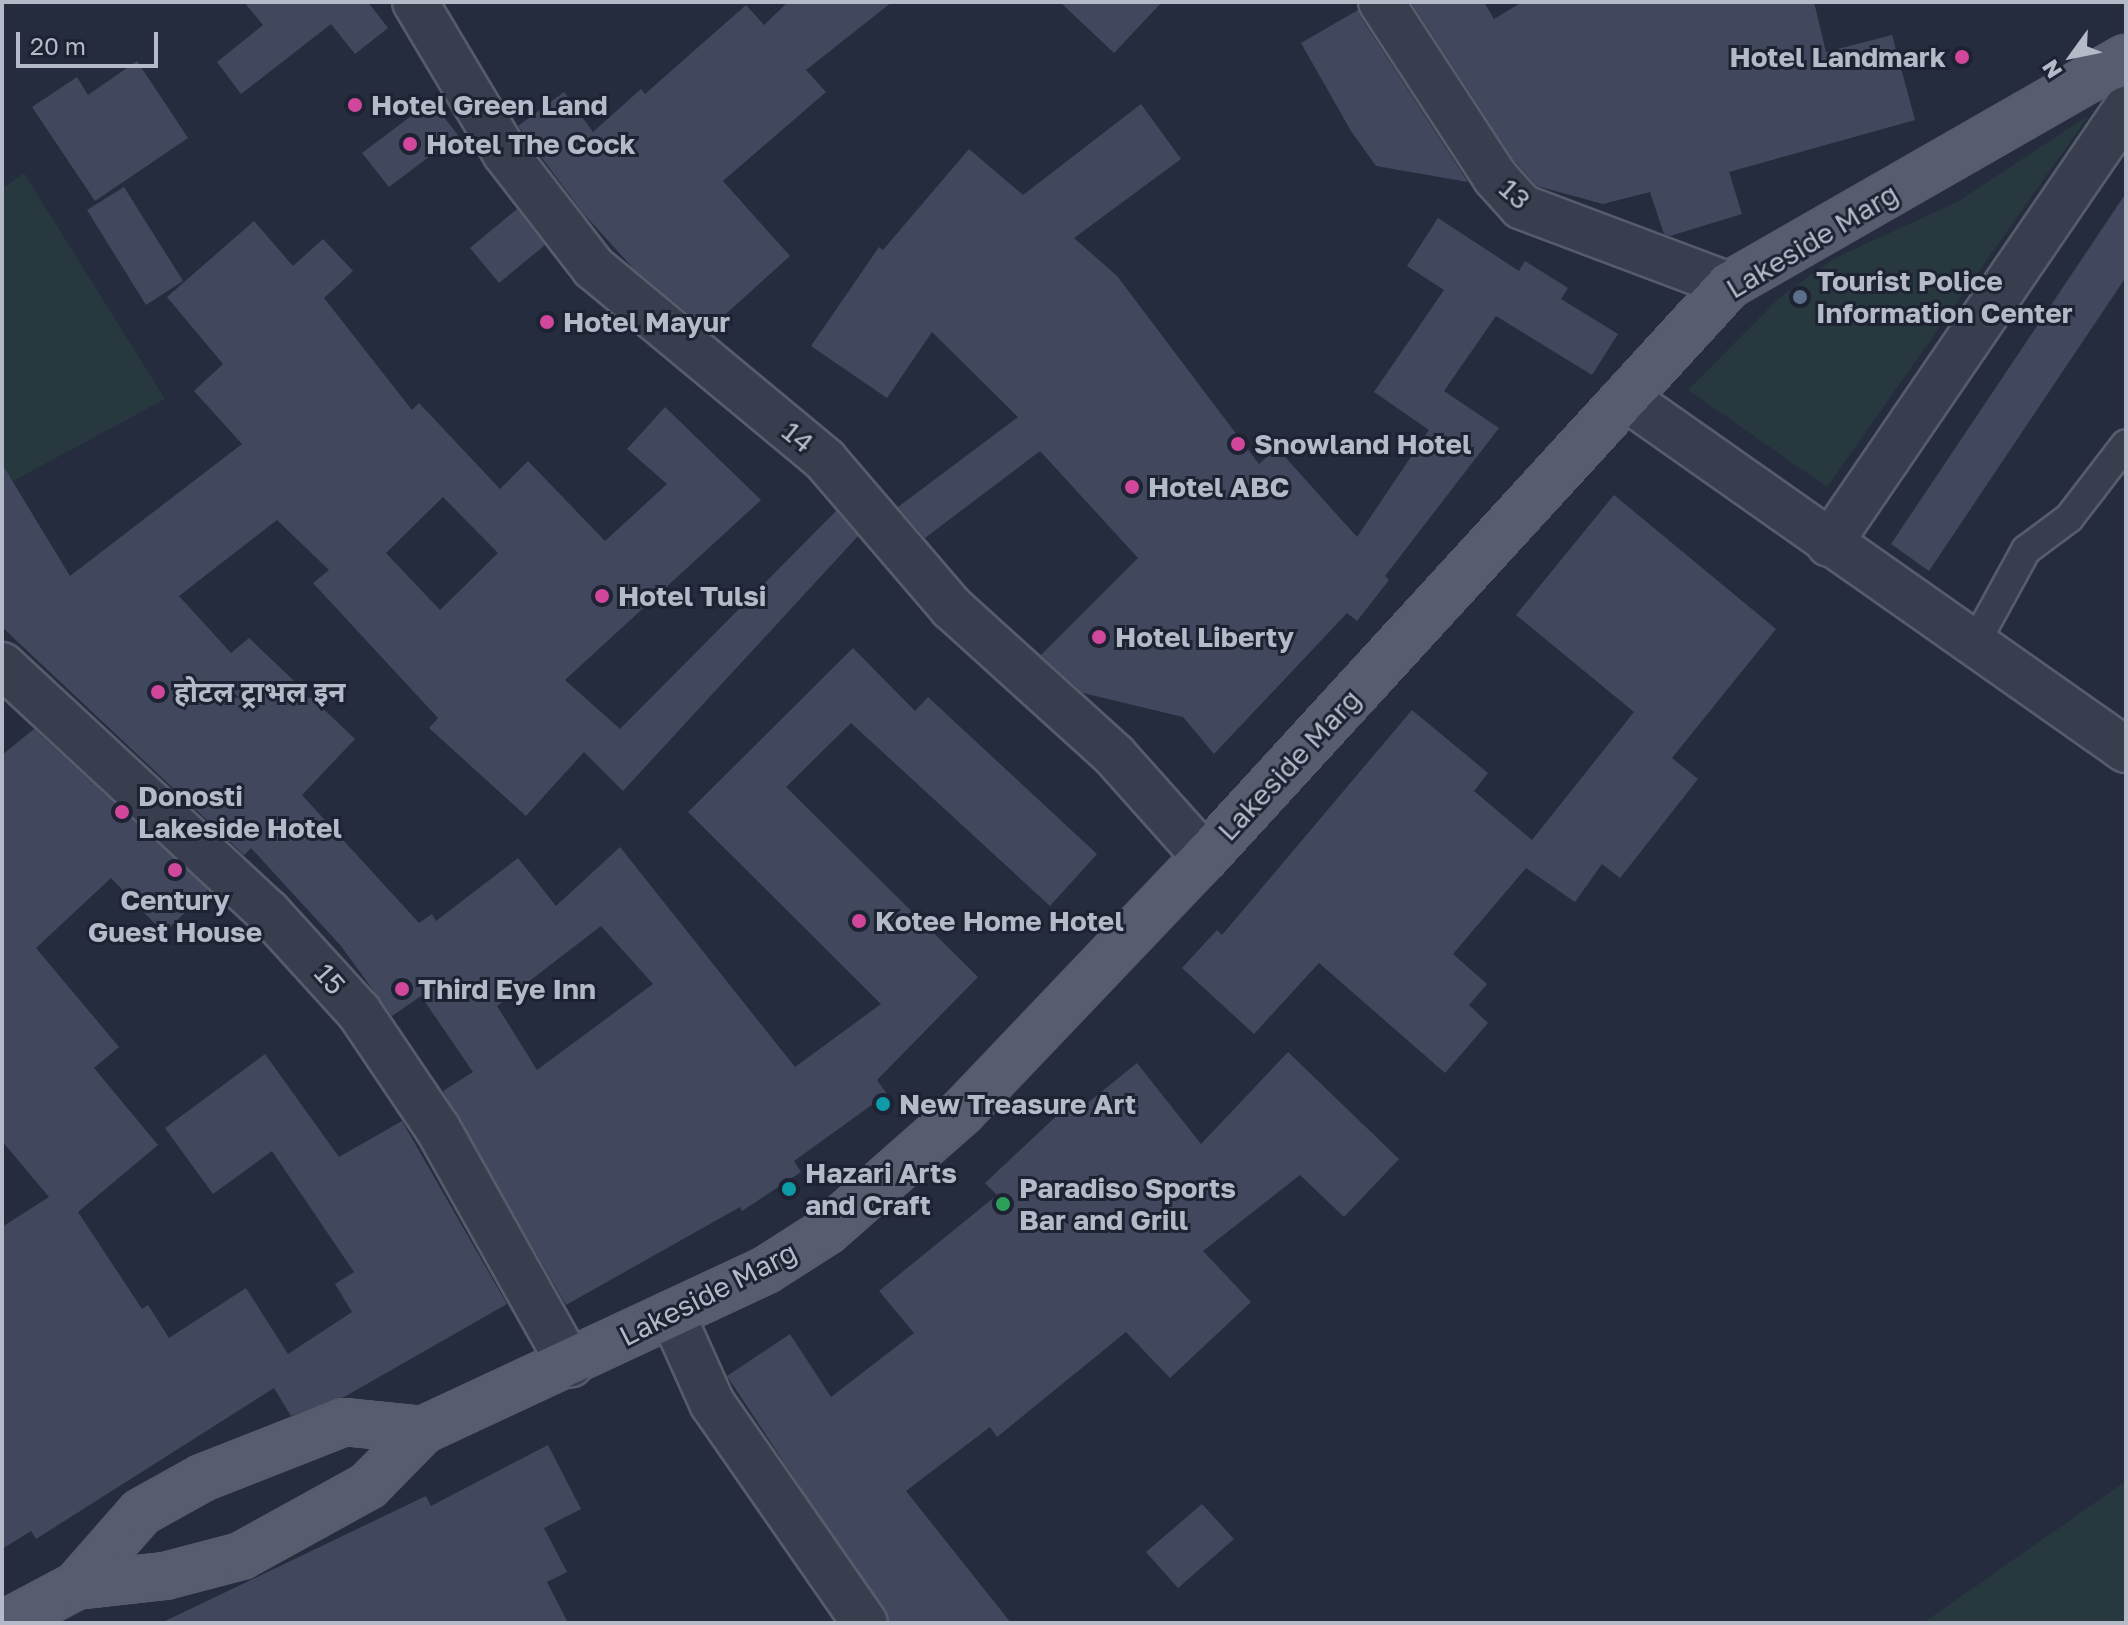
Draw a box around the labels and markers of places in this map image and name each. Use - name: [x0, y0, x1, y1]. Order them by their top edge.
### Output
- place label: Hotel Landmark: [1729, 40, 1946, 74]
- marker: Hotel Landmark: [1953, 48, 1971, 66]
- place label: Hotel Green Land: [371, 88, 608, 122]
- marker: Hotel Green Land: [346, 96, 364, 114]
- place label: Hotel The Cock: [426, 127, 636, 161]
- marker: Hotel The Cock: [401, 135, 419, 153]
- place label: Tourist Police Information Center: [1816, 264, 2073, 330]
- marker: Tourist Police Information Center: [1791, 288, 1809, 306]
- place label: Hotel Mayur: [563, 305, 730, 339]
- marker: Hotel Mayur: [538, 313, 556, 331]
- place label: Snowland Hotel: [1254, 427, 1471, 461]
- marker: Snowland Hotel: [1229, 435, 1247, 453]
- place label: Hotel ABC: [1148, 470, 1289, 504]
- marker: Hotel ABC: [1123, 478, 1141, 496]
- place label: Hotel Tulsi: [618, 579, 766, 613]
- marker: Hotel Tulsi: [593, 587, 611, 605]
- place label: Hotel Liberty: [1115, 620, 1294, 654]
- marker: Hotel Liberty: [1090, 628, 1108, 646]
- place label: होटल ट्राभल इन: [174, 675, 345, 709]
- marker: होटल ट्राभल इन: [149, 683, 167, 701]
- place label: Donosti Lakeside Hotel: [138, 779, 342, 845]
- marker: Donosti Lakeside Hotel: [113, 803, 131, 821]
- marker: Century Guest House: [166, 861, 184, 879]
- place label: Century Guest House: [88, 883, 262, 949]
- place label: Kotee Home Hotel: [875, 904, 1124, 938]
- marker: Kotee Home Hotel: [850, 912, 868, 930]
- place label: Third Eye Inn: [418, 972, 596, 1006]
- marker: Third Eye Inn: [393, 980, 411, 998]
- place label: New Treasure Art: [899, 1087, 1136, 1121]
- marker: New Treasure Art: [874, 1095, 892, 1113]
- place label: Hazari Arts and Craft: [805, 1156, 957, 1222]
- place label: Paradiso Sports Bar and Grill: [1019, 1171, 1236, 1237]
- marker: Hazari Arts and Craft: [780, 1180, 798, 1198]
- marker: Paradiso Sports Bar and Grill: [994, 1195, 1012, 1213]

